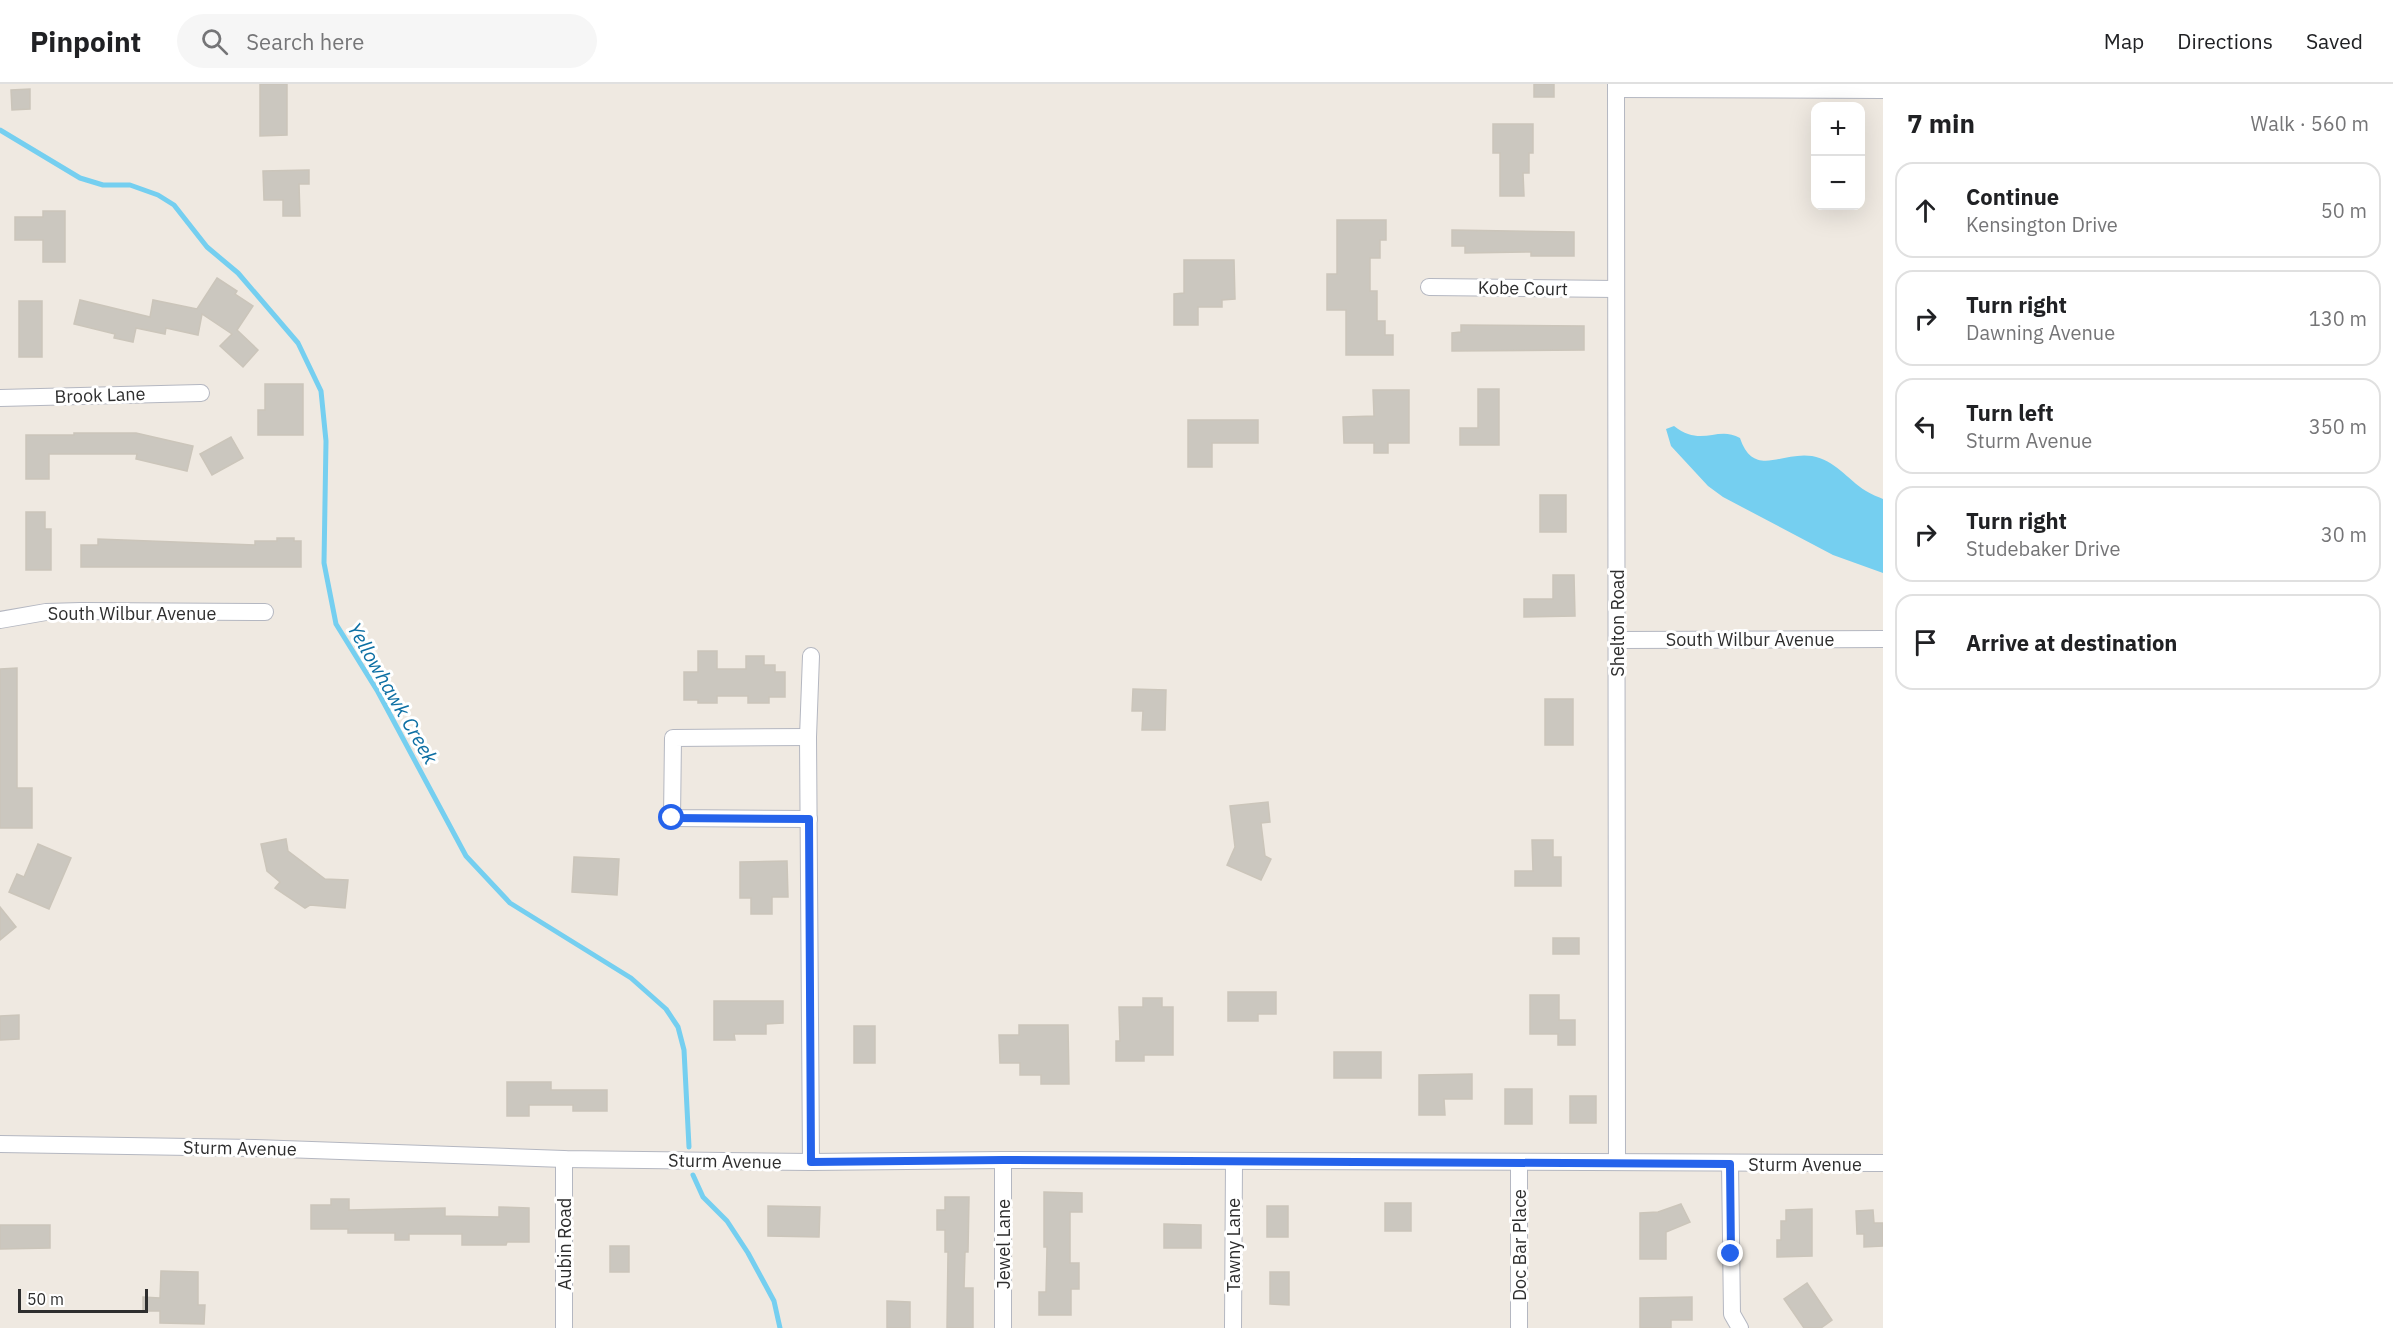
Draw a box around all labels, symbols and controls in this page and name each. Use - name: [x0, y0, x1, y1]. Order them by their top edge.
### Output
- search box: [177, 14, 597, 68]
- text: Pinpoint: [30, 23, 141, 60]
- icon: search: [198, 25, 231, 58]
- text: Search here: [246, 27, 364, 56]
- text: Map: [2104, 27, 2144, 55]
- text: Directions: [2177, 27, 2273, 55]
- text: Saved: [2306, 27, 2363, 55]
- map controls: [1811, 102, 1865, 210]
- button: +: [1811, 102, 1865, 156]
- text: 7 min: [1907, 106, 1975, 140]
- text: Walk · 560 m: [2251, 110, 2369, 137]
- button: −: [1811, 156, 1865, 210]
- text: Continue: [1966, 182, 2059, 211]
- icon: ahead: [1909, 194, 1942, 227]
- text: 50 m: [2321, 197, 2367, 224]
- text: Kensington Drive: [1966, 211, 2118, 238]
- street label: Kobe Court: [1478, 276, 1568, 300]
- text: Turn right: [1966, 290, 2067, 319]
- icon: right: [1909, 302, 1942, 335]
- text: 130 m: [2309, 305, 2367, 332]
- text: Dawning Avenue: [1966, 319, 2115, 346]
- street label: Brook Lane: [54, 382, 146, 408]
- text: Turn left: [1966, 398, 2054, 427]
- icon: left: [1909, 410, 1942, 443]
- text: 350 m: [2309, 413, 2367, 440]
- text: Sturm Avenue: [1966, 427, 2092, 454]
- text: Turn right: [1966, 506, 2067, 535]
- icon: right: [1909, 518, 1942, 551]
- text: 30 m: [2321, 521, 2367, 548]
- text: Studebaker Drive: [1966, 535, 2121, 562]
- street label: Shelton Road: [1606, 569, 1629, 677]
- street label: South Wilbur Avenue: [48, 602, 216, 625]
- water label: Yellowhawk Creek: [341, 617, 445, 769]
- icon: arrive: [1909, 626, 1942, 659]
- street label: South Wilbur Avenue: [1666, 628, 1834, 651]
- text: Arrive at destination: [1966, 628, 2177, 657]
- route start: [658, 804, 684, 830]
- street label: Sturm Avenue: [183, 1136, 297, 1160]
- street label: Sturm Avenue: [668, 1149, 782, 1173]
- street label: Sturm Avenue: [1748, 1153, 1862, 1176]
- street label: Doc Bar Place: [1508, 1189, 1531, 1301]
- street label: Aubin Road: [553, 1198, 576, 1290]
- street label: Tawny Lane: [1222, 1198, 1245, 1292]
- street label: Jewel Lane: [992, 1199, 1015, 1289]
- route end: [1717, 1240, 1743, 1266]
- scale bar: [18, 1286, 148, 1314]
- text: 50 m: [27, 1289, 64, 1309]

